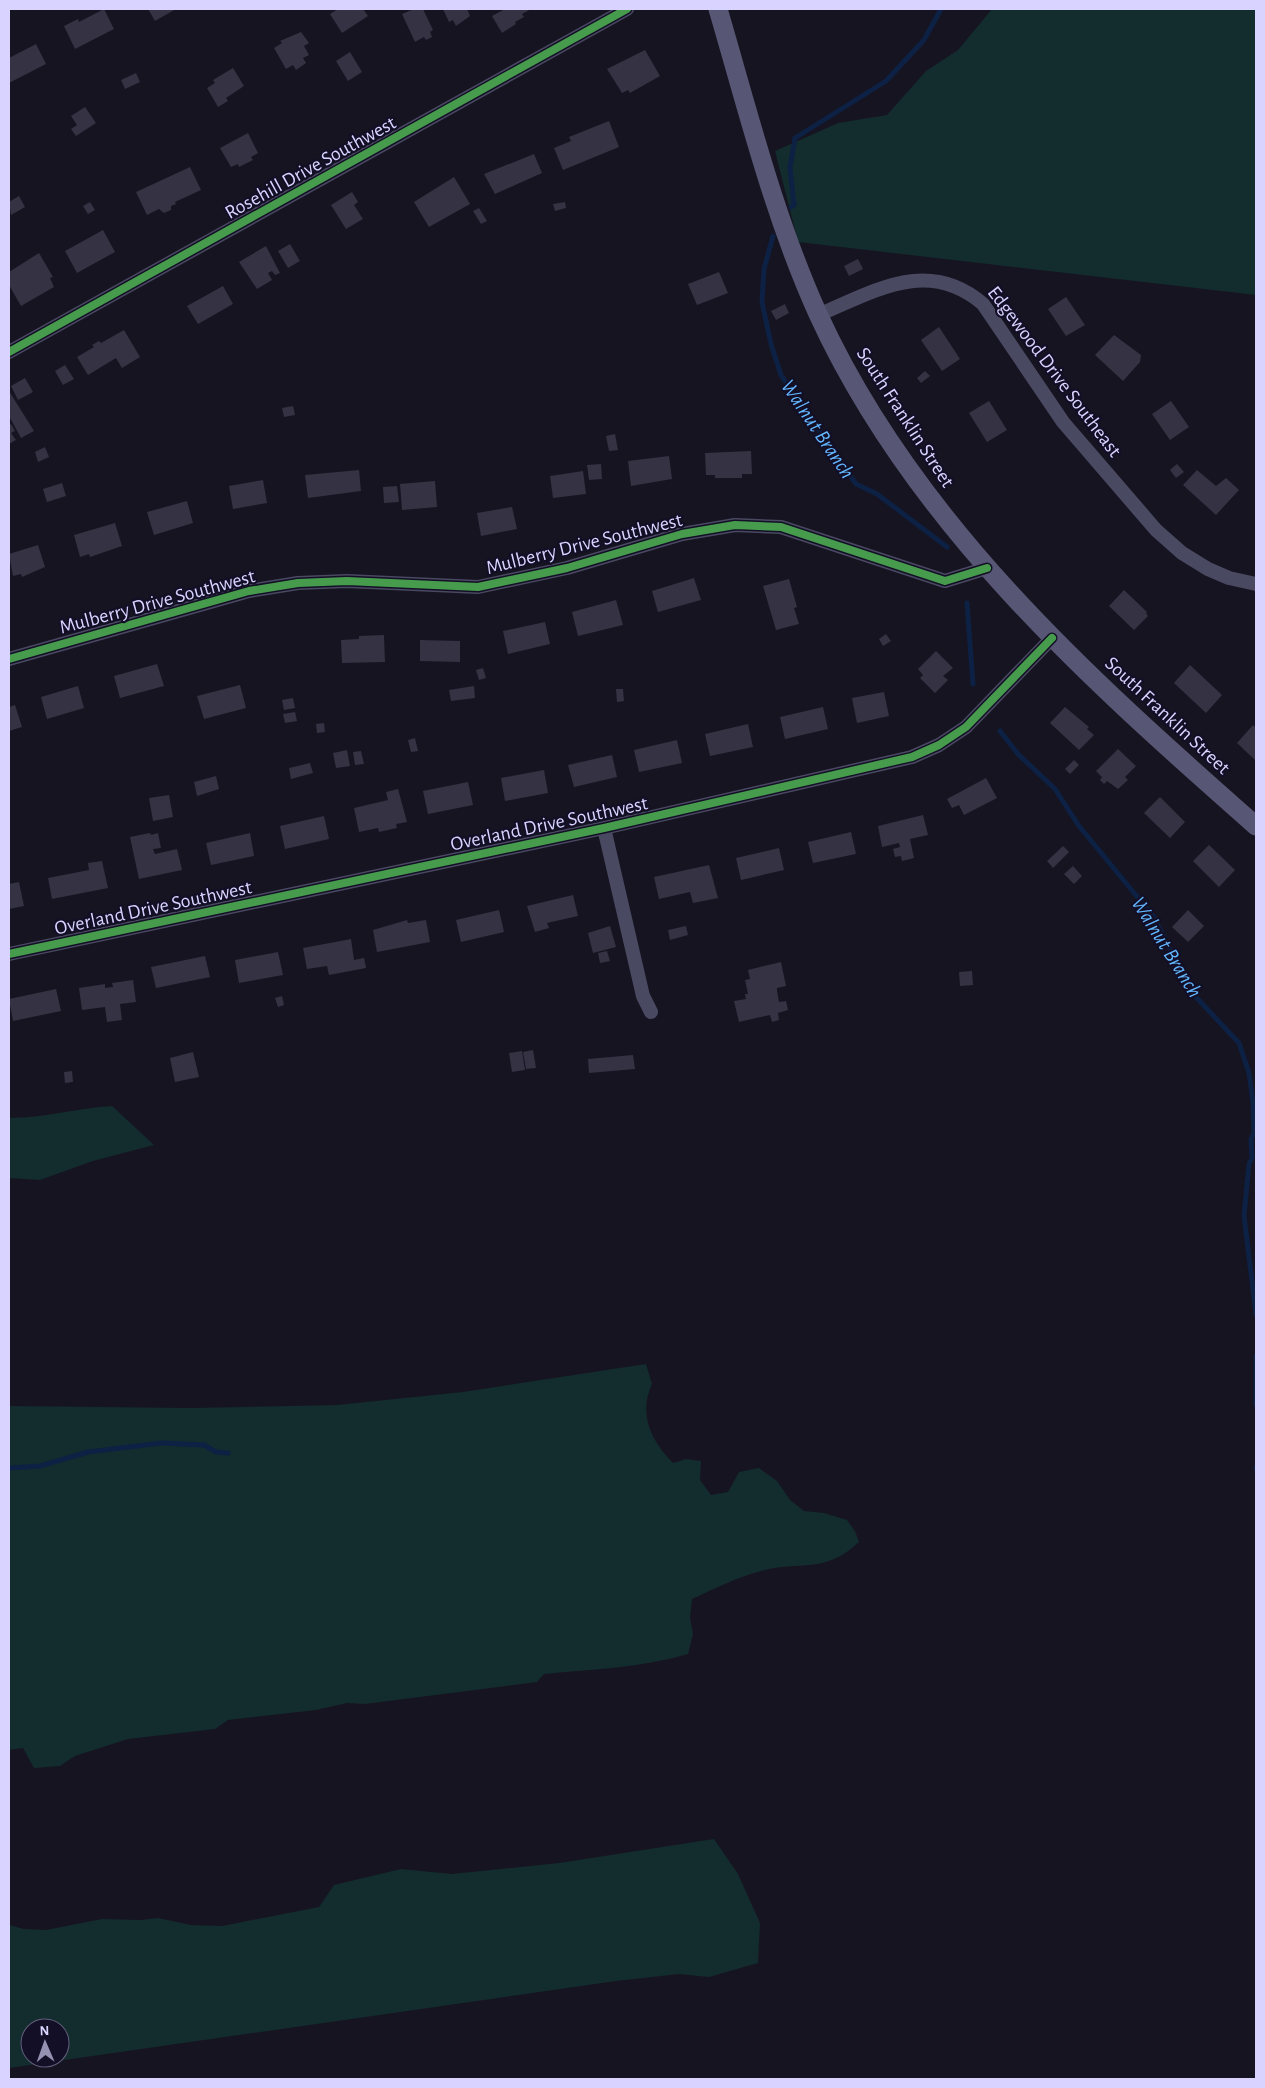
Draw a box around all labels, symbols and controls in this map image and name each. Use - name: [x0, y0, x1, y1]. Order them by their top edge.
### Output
- street label: Rosehill Drive Southwest: [222, 112, 400, 223]
- street label: Edgewood Drive Southeast: [984, 283, 1125, 461]
- street label: South Franklin Street: [853, 344, 958, 492]
- water label: Walnut Branch: [777, 376, 858, 482]
- street label: Mulberry Drive Southwest: [484, 510, 685, 578]
- street label: Mulberry Drive Southwest: [57, 566, 258, 638]
- street label: South Franklin Street: [1101, 653, 1234, 779]
- street label: Overland Drive Southwest: [449, 793, 650, 855]
- street label: Overland Drive Southwest: [53, 877, 254, 939]
- water label: Walnut Branch: [1127, 893, 1206, 1001]
- north arrow: [20, 2018, 70, 2068]
- text: N: [39, 2024, 50, 2038]

